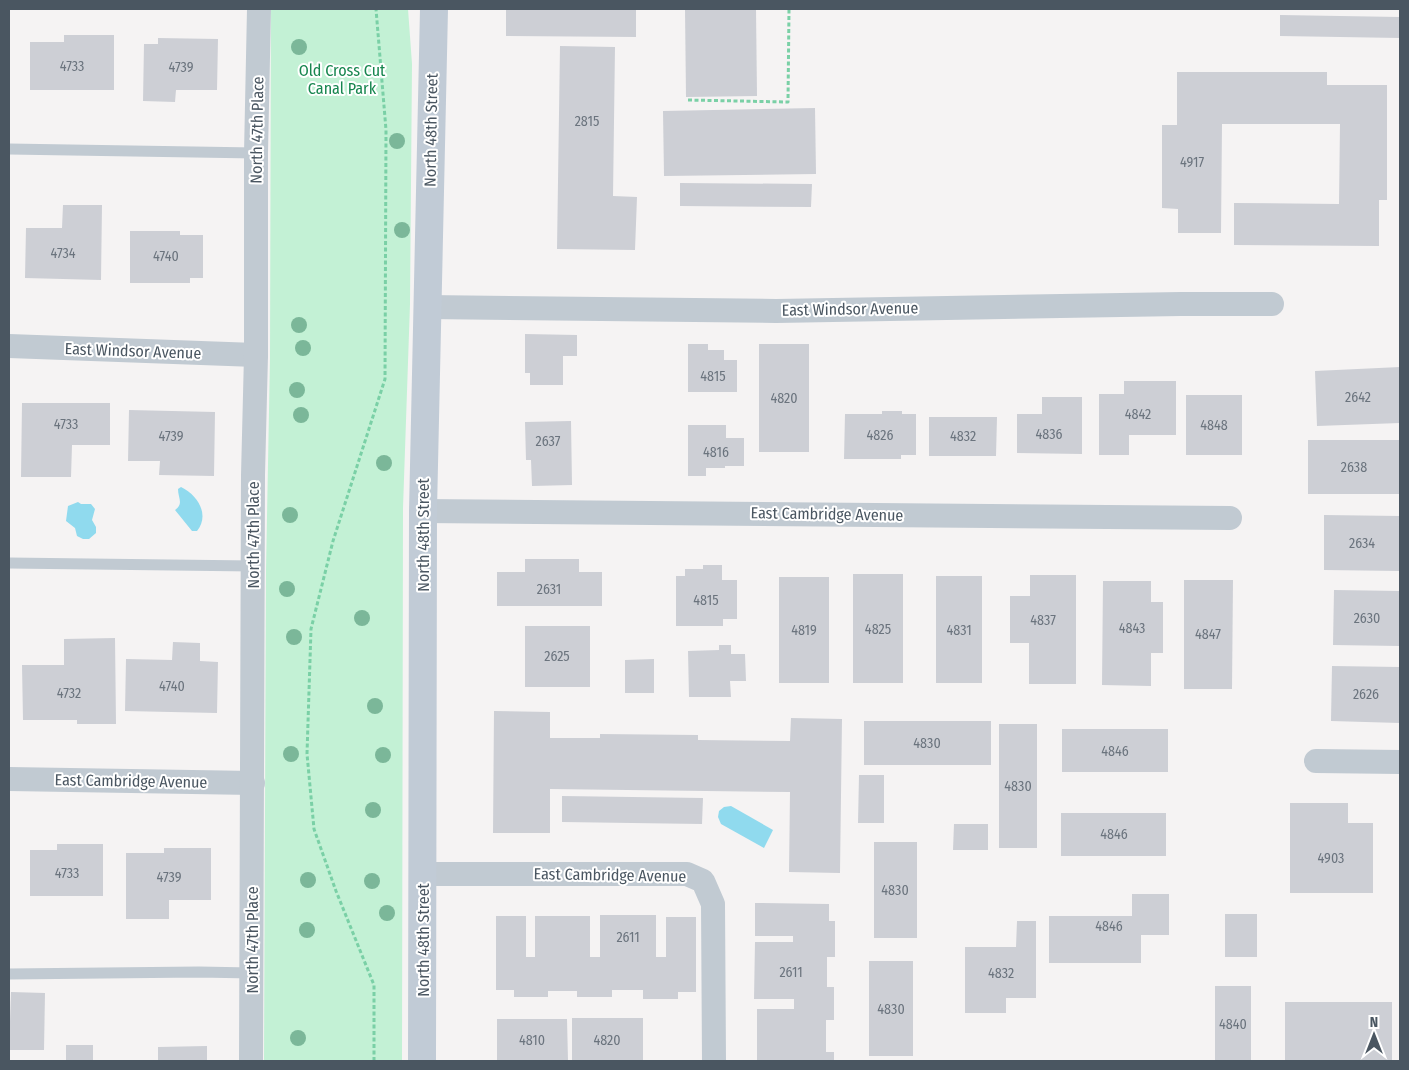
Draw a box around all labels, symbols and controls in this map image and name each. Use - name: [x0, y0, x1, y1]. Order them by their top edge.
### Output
- house number: 4733: [60, 58, 84, 75]
- house number: 4739: [168, 59, 194, 76]
- park label: Old Cross Cut Canal Park: [299, 61, 386, 98]
- street label: North 48th Street: [421, 72, 442, 187]
- street label: North 47th Place: [247, 76, 267, 184]
- house number: 2815: [575, 113, 599, 130]
- house number: 4917: [1180, 154, 1204, 171]
- house number: 4734: [50, 245, 76, 262]
- house number: 4740: [153, 248, 179, 265]
- street label: East Windsor Avenue: [782, 298, 919, 320]
- street label: East Windsor Avenue: [64, 339, 202, 363]
- house number: 4815: [700, 368, 726, 385]
- house number: 2642: [1345, 389, 1371, 406]
- house number: 4820: [770, 390, 798, 407]
- house number: 4842: [1125, 406, 1151, 423]
- house number: 4733: [54, 416, 78, 433]
- house number: 4848: [1200, 417, 1228, 434]
- house number: 4836: [1035, 426, 1063, 443]
- house number: 4826: [867, 427, 893, 444]
- house number: 4739: [158, 428, 184, 445]
- house number: 4832: [950, 428, 976, 445]
- house number: 2637: [536, 433, 561, 450]
- house number: 4816: [703, 444, 729, 461]
- house number: 2638: [1341, 459, 1367, 476]
- street label: North 48th Street: [414, 477, 433, 592]
- street label: North 47th Place: [244, 481, 263, 589]
- street label: East Cambridge Avenue: [750, 503, 904, 525]
- house number: 2634: [1349, 535, 1375, 552]
- house number: 2631: [537, 581, 561, 598]
- house number: 4815: [693, 592, 719, 609]
- house number: 2630: [1354, 610, 1380, 627]
- house number: 4837: [1030, 612, 1056, 629]
- house number: 4843: [1119, 620, 1145, 637]
- house number: 4825: [865, 621, 891, 638]
- house number: 4819: [791, 622, 817, 639]
- house number: 4831: [946, 622, 972, 639]
- house number: 4847: [1195, 626, 1221, 643]
- house number: 2625: [544, 648, 570, 665]
- house number: 4740: [159, 678, 185, 695]
- house number: 4732: [57, 685, 81, 702]
- house number: 2626: [1353, 686, 1379, 703]
- house number: 4830: [913, 735, 941, 752]
- house number: 4846: [1101, 743, 1129, 760]
- street label: East Cambridge Avenue: [54, 770, 208, 792]
- house number: 4830: [1004, 778, 1032, 795]
- house number: 4846: [1100, 826, 1128, 843]
- house number: 4903: [1318, 850, 1344, 867]
- street label: East Cambridge Avenue: [533, 864, 687, 886]
- house number: 4733: [55, 865, 79, 882]
- house number: 4739: [156, 869, 182, 886]
- street label: North 48th Street: [414, 882, 433, 997]
- house number: 4830: [881, 882, 909, 899]
- street label: North 47th Place: [243, 886, 262, 994]
- house number: 4846: [1095, 918, 1123, 935]
- house number: 2611: [616, 929, 640, 946]
- house number: 2611: [779, 964, 803, 981]
- house number: 4832: [988, 965, 1014, 982]
- house number: 4830: [877, 1001, 905, 1018]
- north arrow: [1349, 1010, 1399, 1060]
- text: N: [1370, 1014, 1378, 1031]
- house number: 4840: [1219, 1016, 1247, 1033]
- house number: 4810: [519, 1032, 545, 1049]
- house number: 4820: [593, 1032, 621, 1049]

